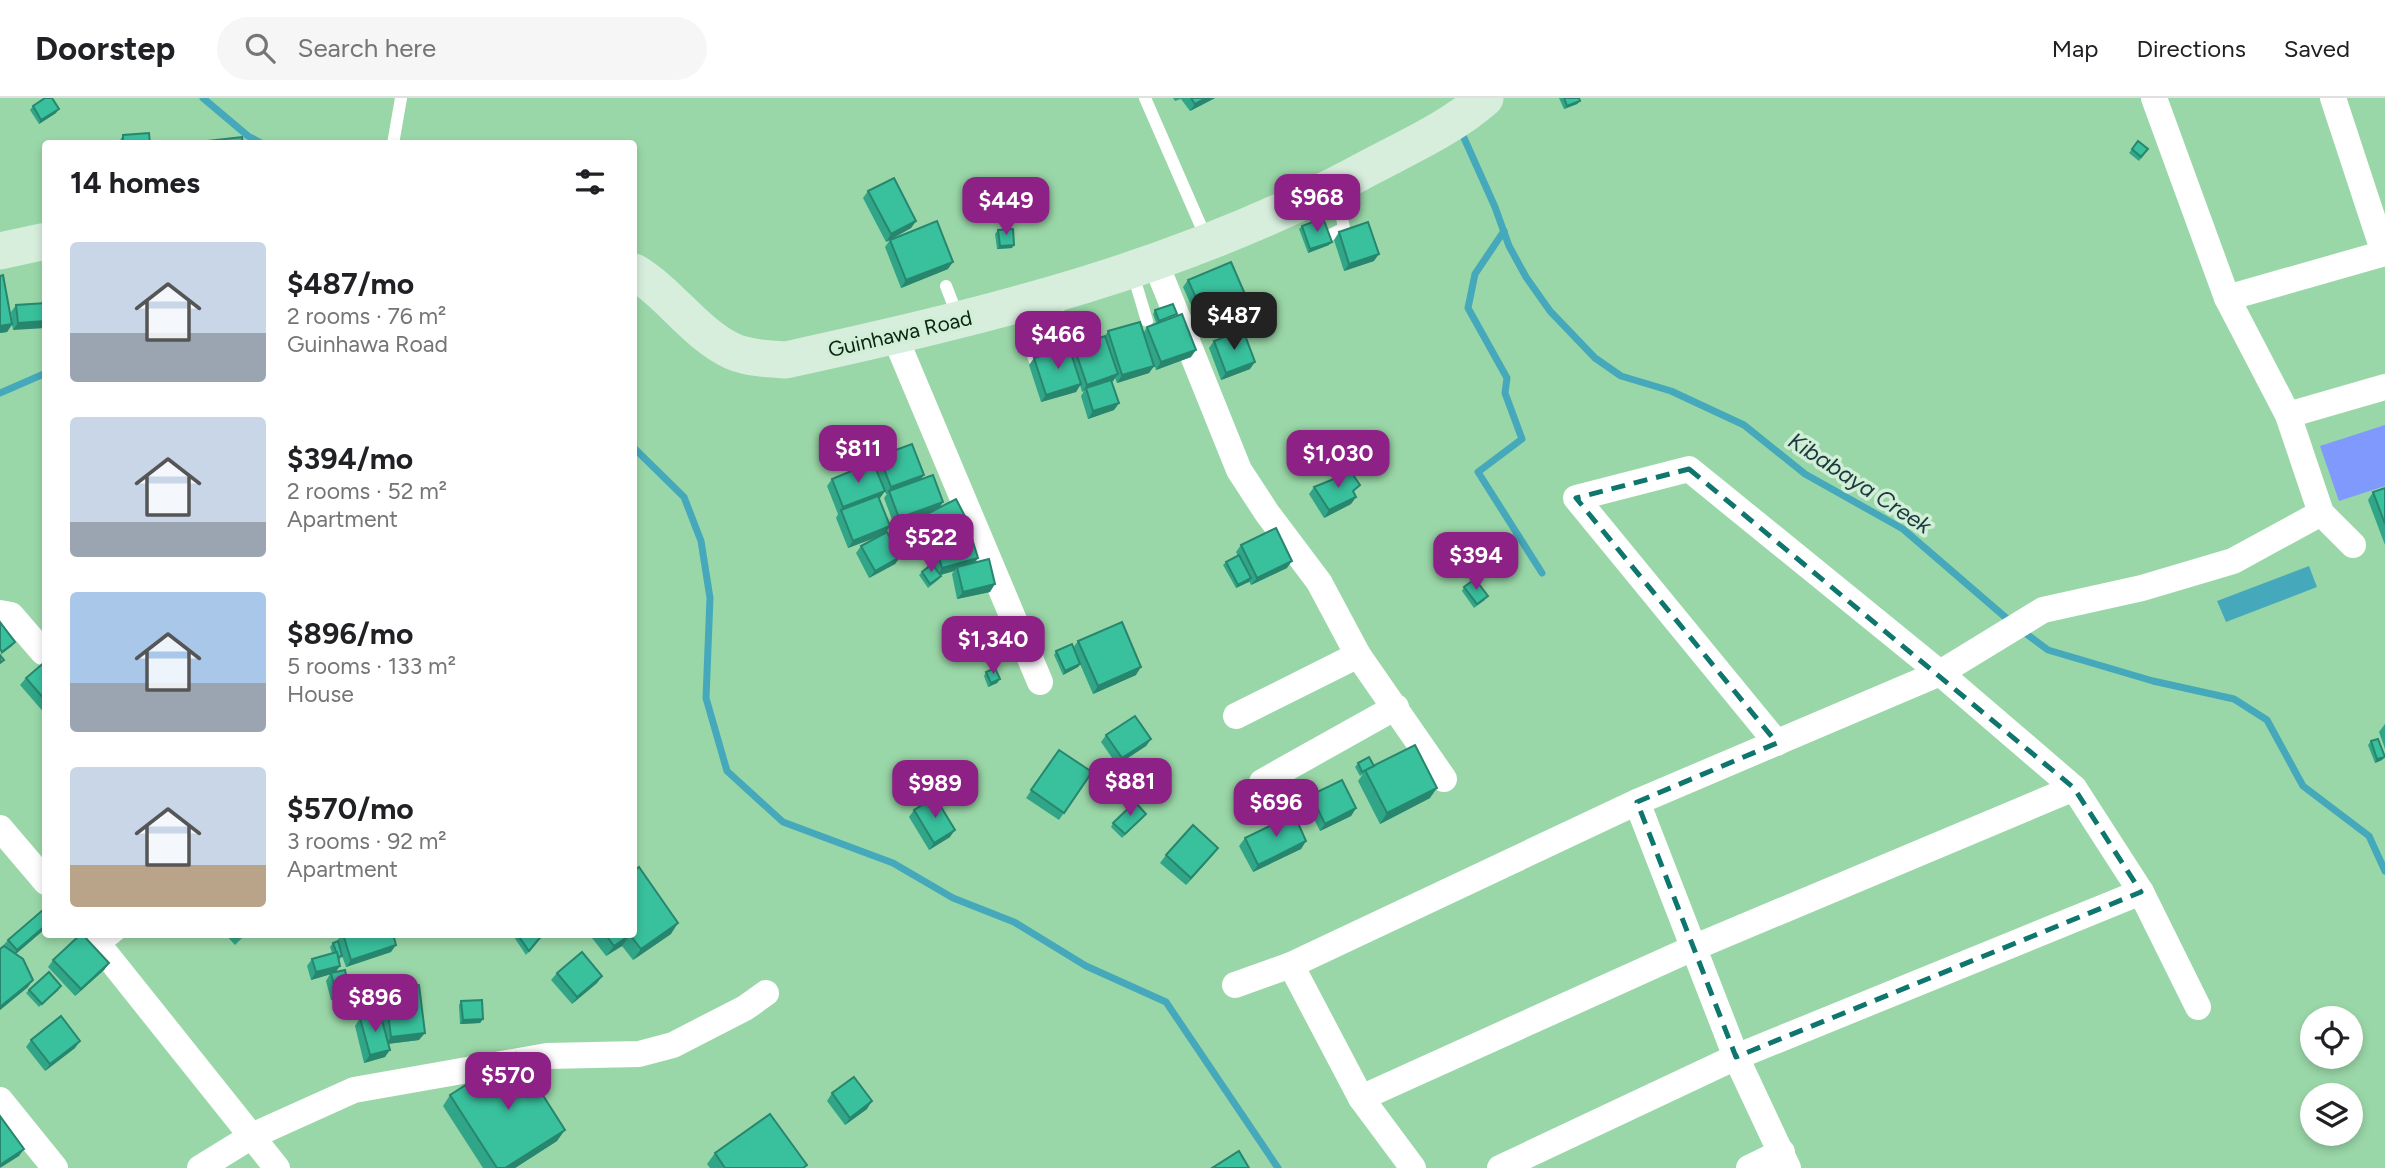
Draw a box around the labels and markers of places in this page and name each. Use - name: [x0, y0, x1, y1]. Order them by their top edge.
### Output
- pin: $968: [1276, 174, 1358, 234]
- pin: $449: [965, 178, 1047, 237]
- pin: $487: [1193, 292, 1275, 352]
- pin: $466: [1017, 312, 1099, 371]
- pin: $811: [817, 426, 899, 485]
- pin: $1,030: [1281, 430, 1395, 490]
- pin: $522: [890, 514, 972, 574]
- pin: $394: [1435, 532, 1517, 592]
- pin: $1,340: [936, 616, 1050, 676]
- pin: $881: [1089, 758, 1171, 818]
- pin: $989: [894, 760, 976, 820]
- pin: $696: [1235, 780, 1317, 839]
- pin: $896: [334, 974, 416, 1034]
- pin: $570: [467, 1052, 549, 1112]

